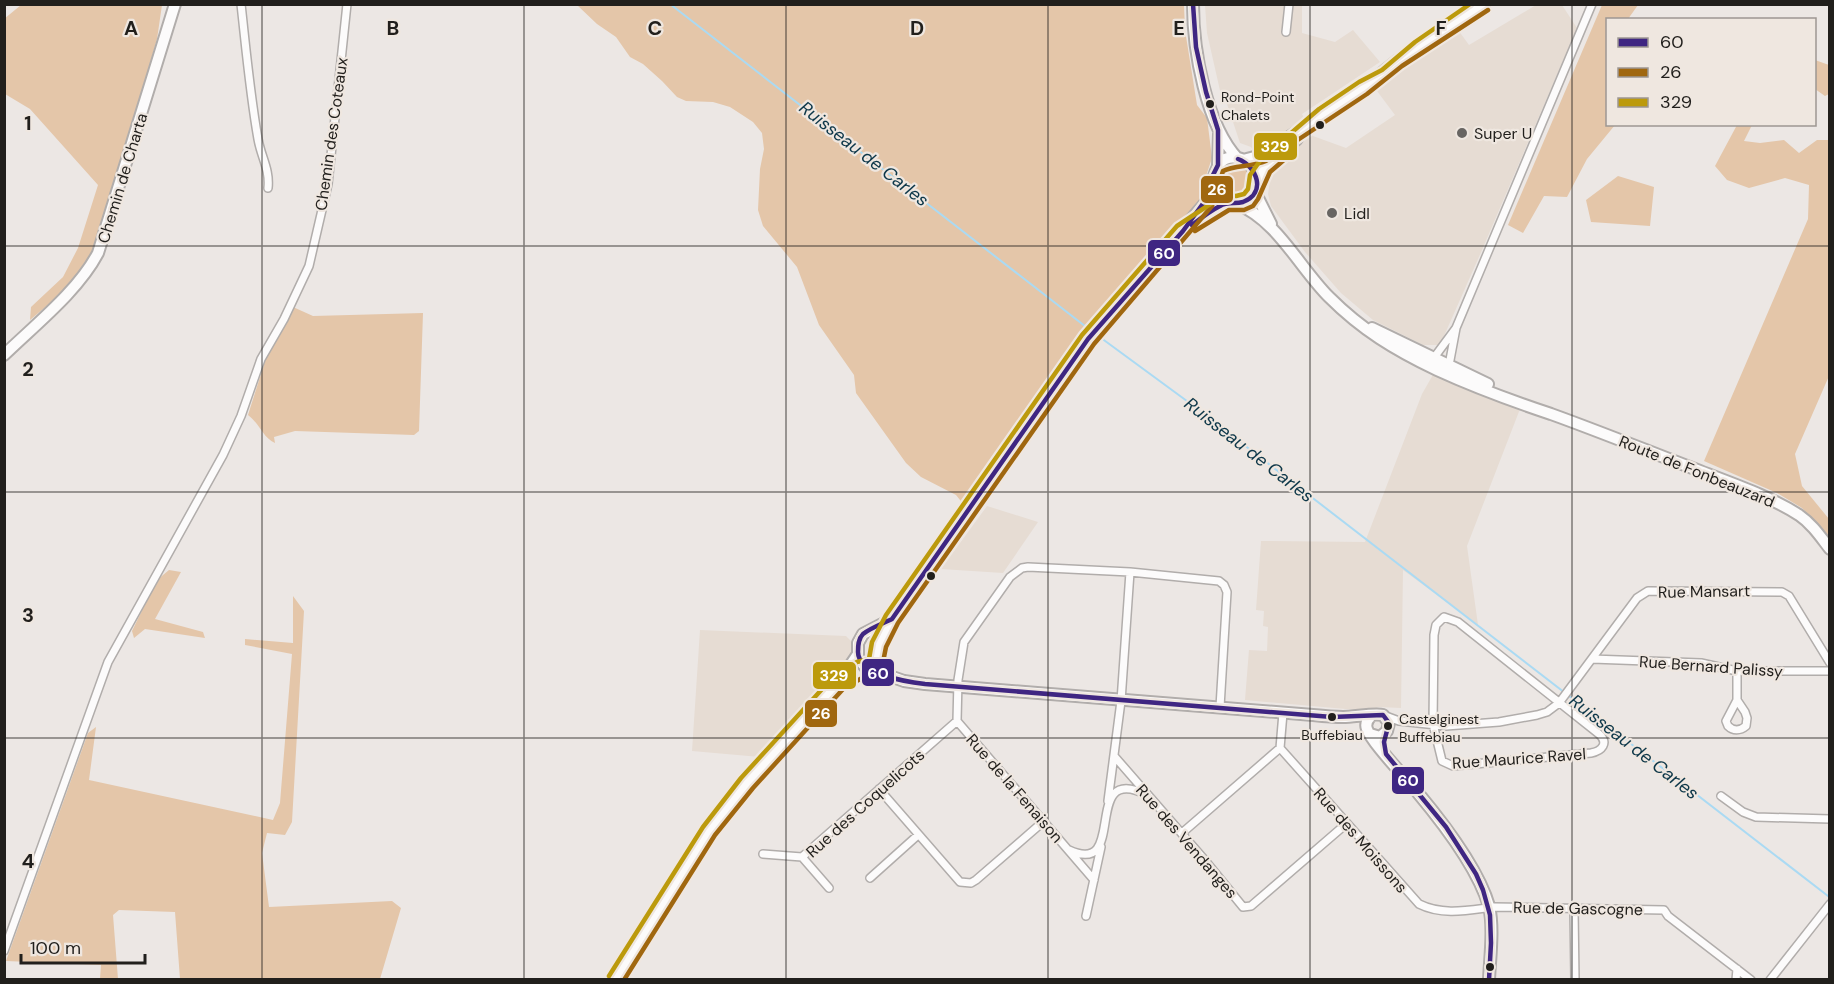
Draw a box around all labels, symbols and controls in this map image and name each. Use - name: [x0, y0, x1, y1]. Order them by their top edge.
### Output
- text: A: [124, 15, 138, 41]
- text: B: [387, 15, 399, 41]
- text: C: [648, 15, 662, 41]
- text: D: [910, 15, 924, 41]
- text: E: [1173, 15, 1185, 41]
- text: F: [1435, 15, 1447, 41]
- legend: [1606, 18, 1816, 126]
- text: 60: [1660, 30, 1684, 54]
- street label: Chemin des Coteaux: [310, 56, 353, 212]
- text: 26: [1660, 60, 1682, 84]
- place label: Rond-Point Chalets: [1221, 88, 1295, 124]
- text: 329: [1660, 90, 1692, 114]
- water label: Ruisseau de Carles: [794, 96, 934, 212]
- marker: Rond-Point Chalets: [1204, 98, 1216, 110]
- text: 1: [24, 110, 32, 136]
- street label: Chemin de Charta: [93, 111, 152, 246]
- unlabelled marker: [1314, 119, 1326, 131]
- place label: Super U: [1474, 123, 1532, 144]
- marker: Super U: [1455, 126, 1469, 140]
- line badge: 329: [1253, 132, 1298, 161]
- text: 329: [1261, 136, 1289, 157]
- line badge: 26: [1200, 175, 1234, 204]
- text: 26: [1207, 179, 1227, 200]
- place label: Lidl: [1344, 203, 1370, 224]
- marker: Lidl: [1325, 206, 1339, 220]
- line badge: 60: [1147, 239, 1181, 267]
- text: 60: [1153, 243, 1175, 264]
- text: 2: [22, 356, 34, 382]
- water label: Ruisseau de Carles: [1179, 392, 1319, 508]
- street label: Route de Fonbeauzard: [1616, 431, 1778, 512]
- unlabelled marker: [925, 570, 937, 582]
- street label: Rue Mansart: [1658, 580, 1750, 603]
- text: 3: [22, 602, 34, 628]
- street label: Rue Bernard Palissy: [1638, 651, 1784, 682]
- line badge: 60: [861, 658, 895, 687]
- line badge: 329: [812, 661, 857, 690]
- text: 60: [867, 663, 889, 684]
- text: 329: [820, 665, 848, 686]
- water label: Ruisseau de Carles: [1564, 689, 1704, 805]
- line badge: 26: [804, 699, 838, 728]
- text: 26: [811, 703, 831, 724]
- place label: Castelginest Buffebiau: [1399, 710, 1479, 746]
- marker: Buffebiau: [1326, 711, 1338, 723]
- marker: Castelginest Buffebiau: [1382, 720, 1394, 732]
- place label: Buffebiau: [1301, 726, 1363, 744]
- street label: Rue de la Fenaison: [962, 729, 1068, 847]
- street label: Rue Maurice Ravel: [1451, 743, 1587, 774]
- street label: Rue des Coquelicots: [802, 744, 929, 862]
- line badge: 60: [1391, 766, 1425, 795]
- text: 60: [1397, 770, 1419, 791]
- street label: Rue des Vendanges: [1131, 780, 1242, 903]
- street label: Rue des Moissons: [1309, 783, 1412, 897]
- text: 4: [22, 848, 35, 874]
- street label: Rue de Gascogne: [1513, 897, 1643, 920]
- scale bar: [21, 927, 146, 965]
- text: 100 m: [30, 936, 81, 960]
- unlabelled marker: [1484, 961, 1496, 973]

